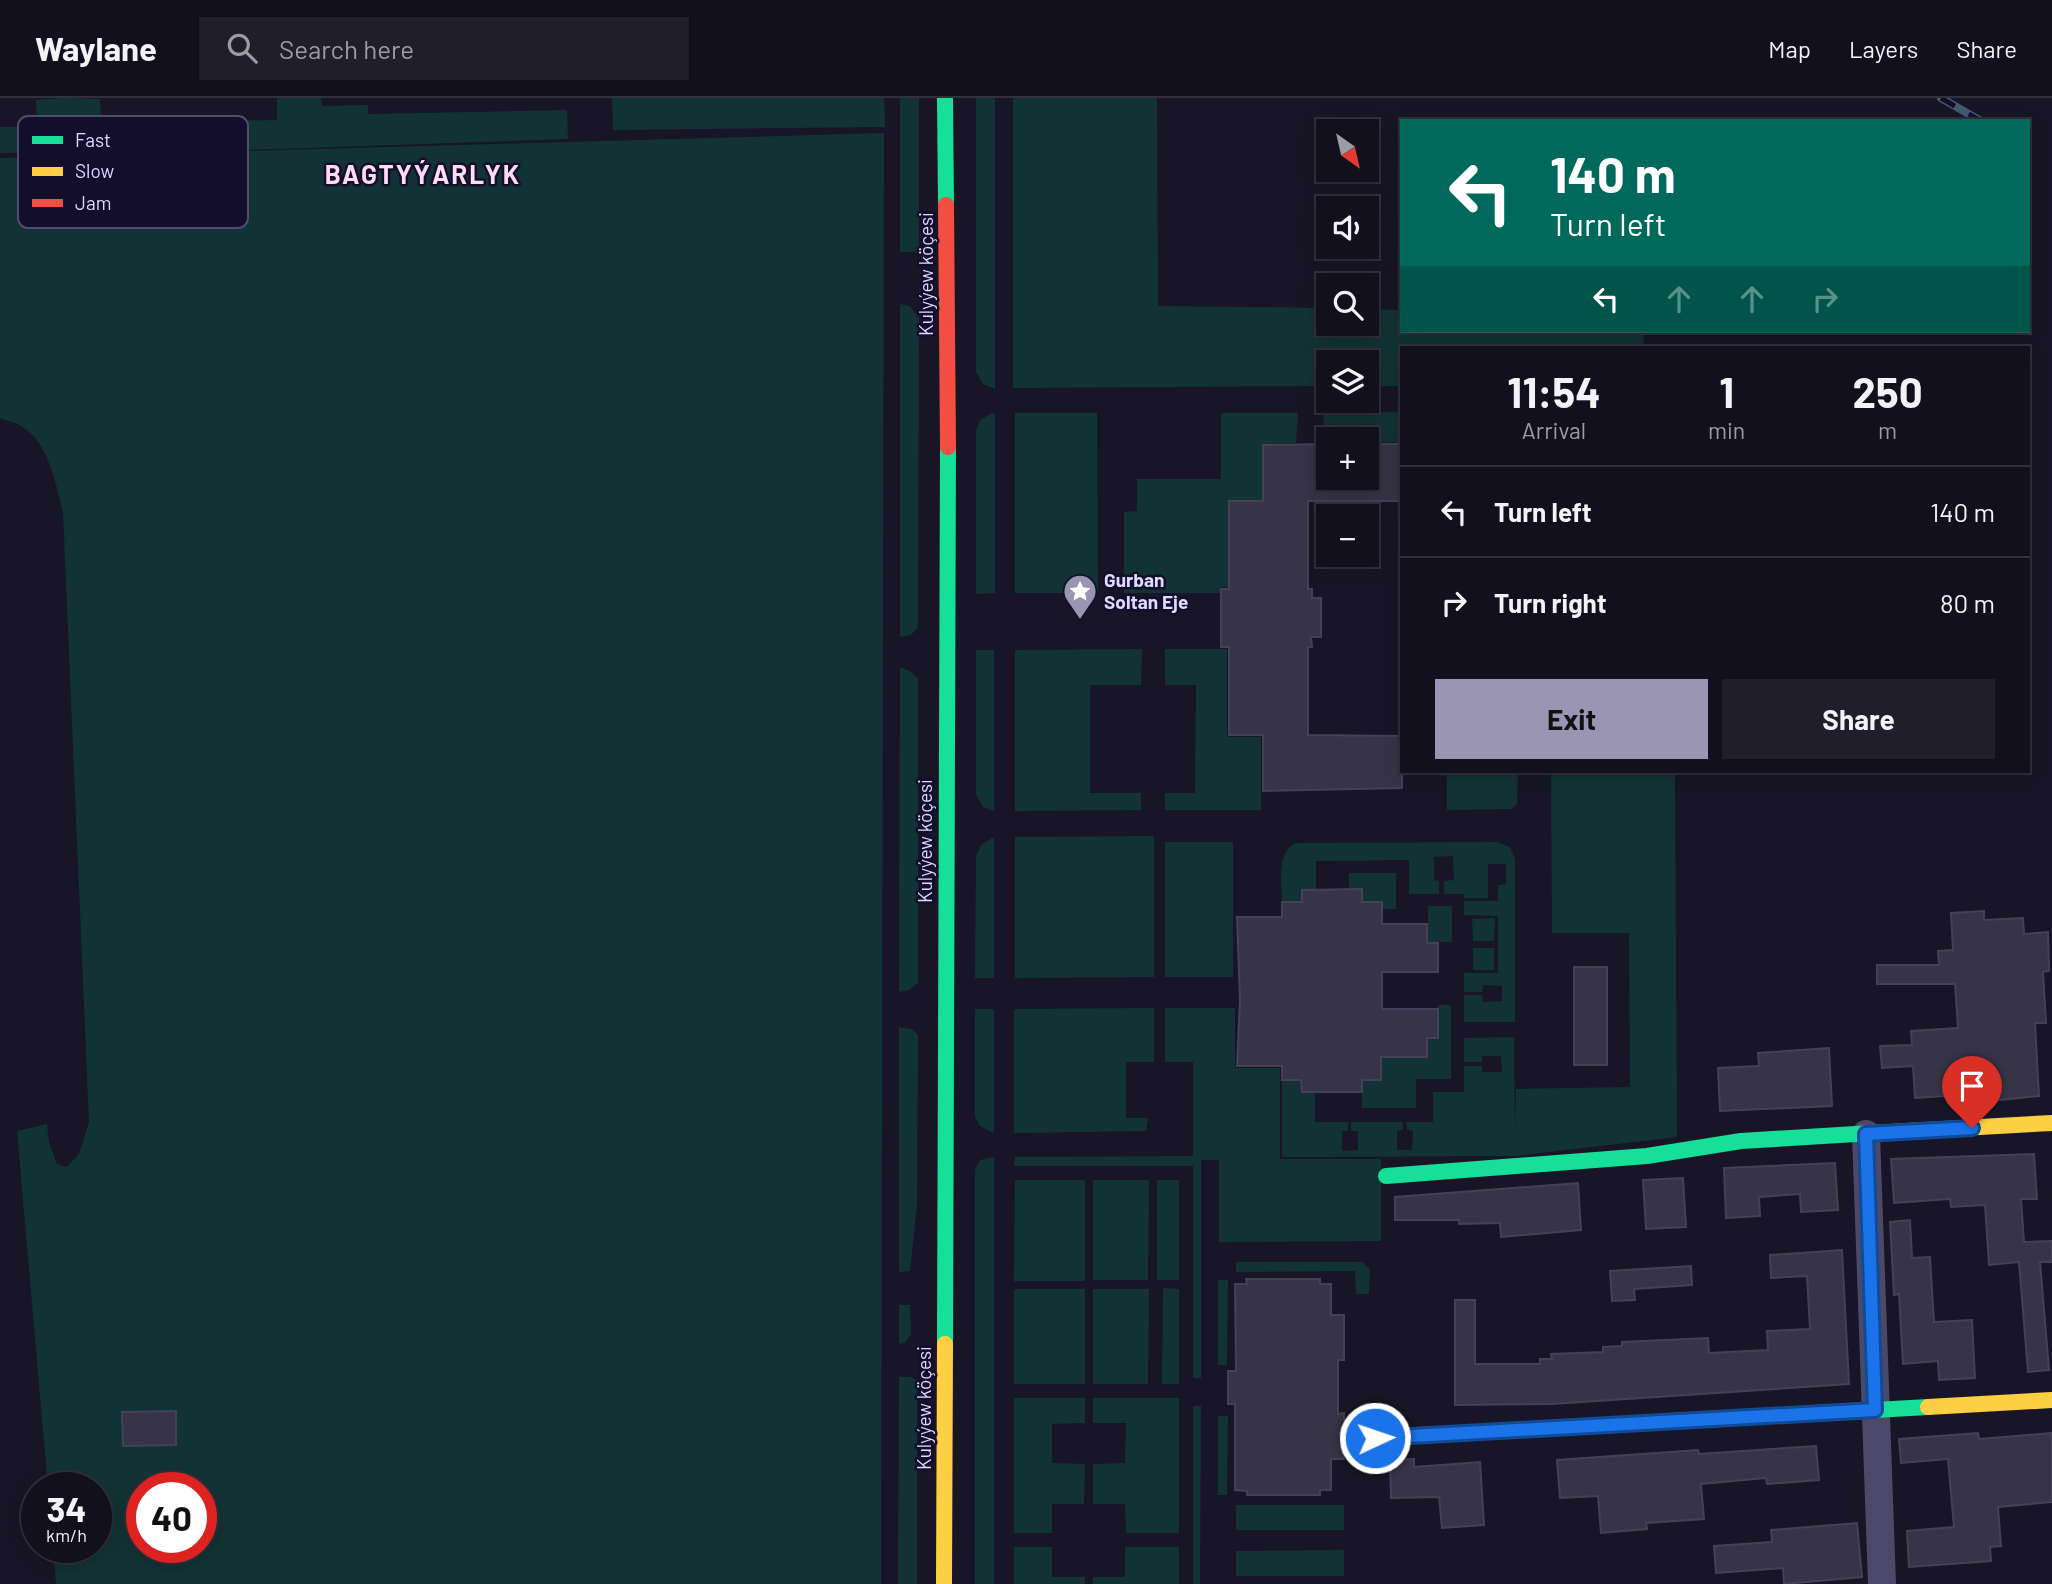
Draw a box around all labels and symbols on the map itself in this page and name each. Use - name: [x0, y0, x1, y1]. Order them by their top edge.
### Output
- legend: [18, 116, 248, 228]
- north arrow: [1316, 119, 1379, 182]
- text: Fast: [75, 128, 111, 151]
- district label: BAGTYÝARLYK: [325, 158, 521, 189]
- text: Slow: [75, 159, 114, 182]
- text: Jam: [75, 191, 111, 214]
- street label: Kulyýew köçesi: [914, 212, 937, 336]
- place label: Gurban Soltan Eje: [1104, 568, 1188, 613]
- place icon: Gurban Soltan Eje: [1061, 572, 1099, 621]
- street label: Kulyýew köçesi: [913, 779, 936, 903]
- pin: [1942, 1056, 2002, 1128]
- street label: Kulyýew köçesi: [912, 1346, 935, 1470]
- position arrow: [1338, 1401, 1412, 1475]
- speed limit sign: 40: [126, 1472, 217, 1563]

